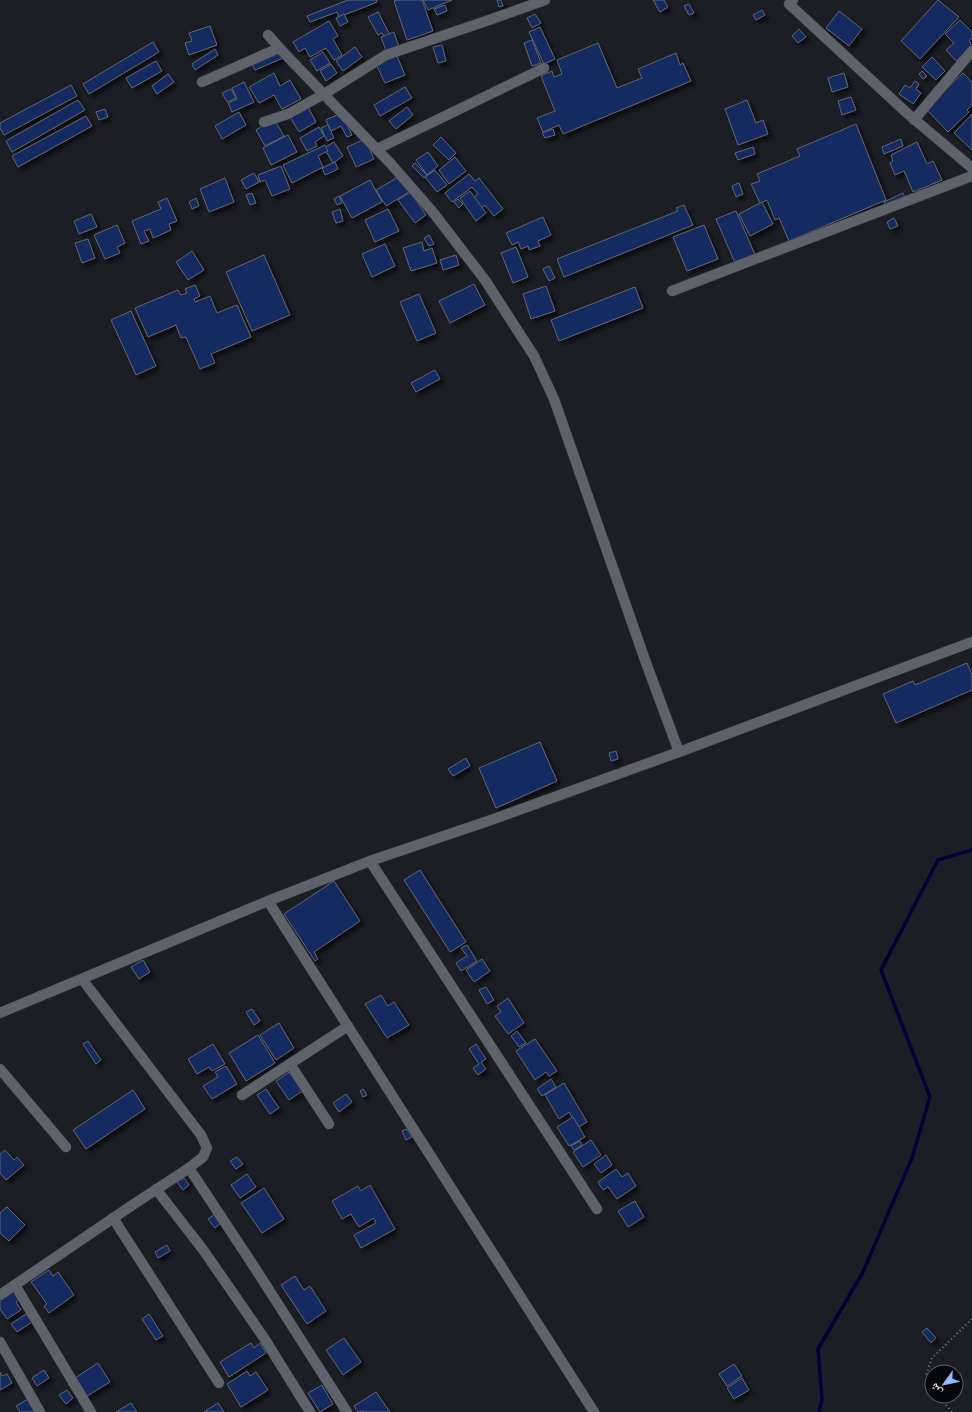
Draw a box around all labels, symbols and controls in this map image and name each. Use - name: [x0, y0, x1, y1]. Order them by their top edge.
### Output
- north arrow: [924, 1364, 964, 1404]
- text: ش: [926, 1380, 946, 1398]

